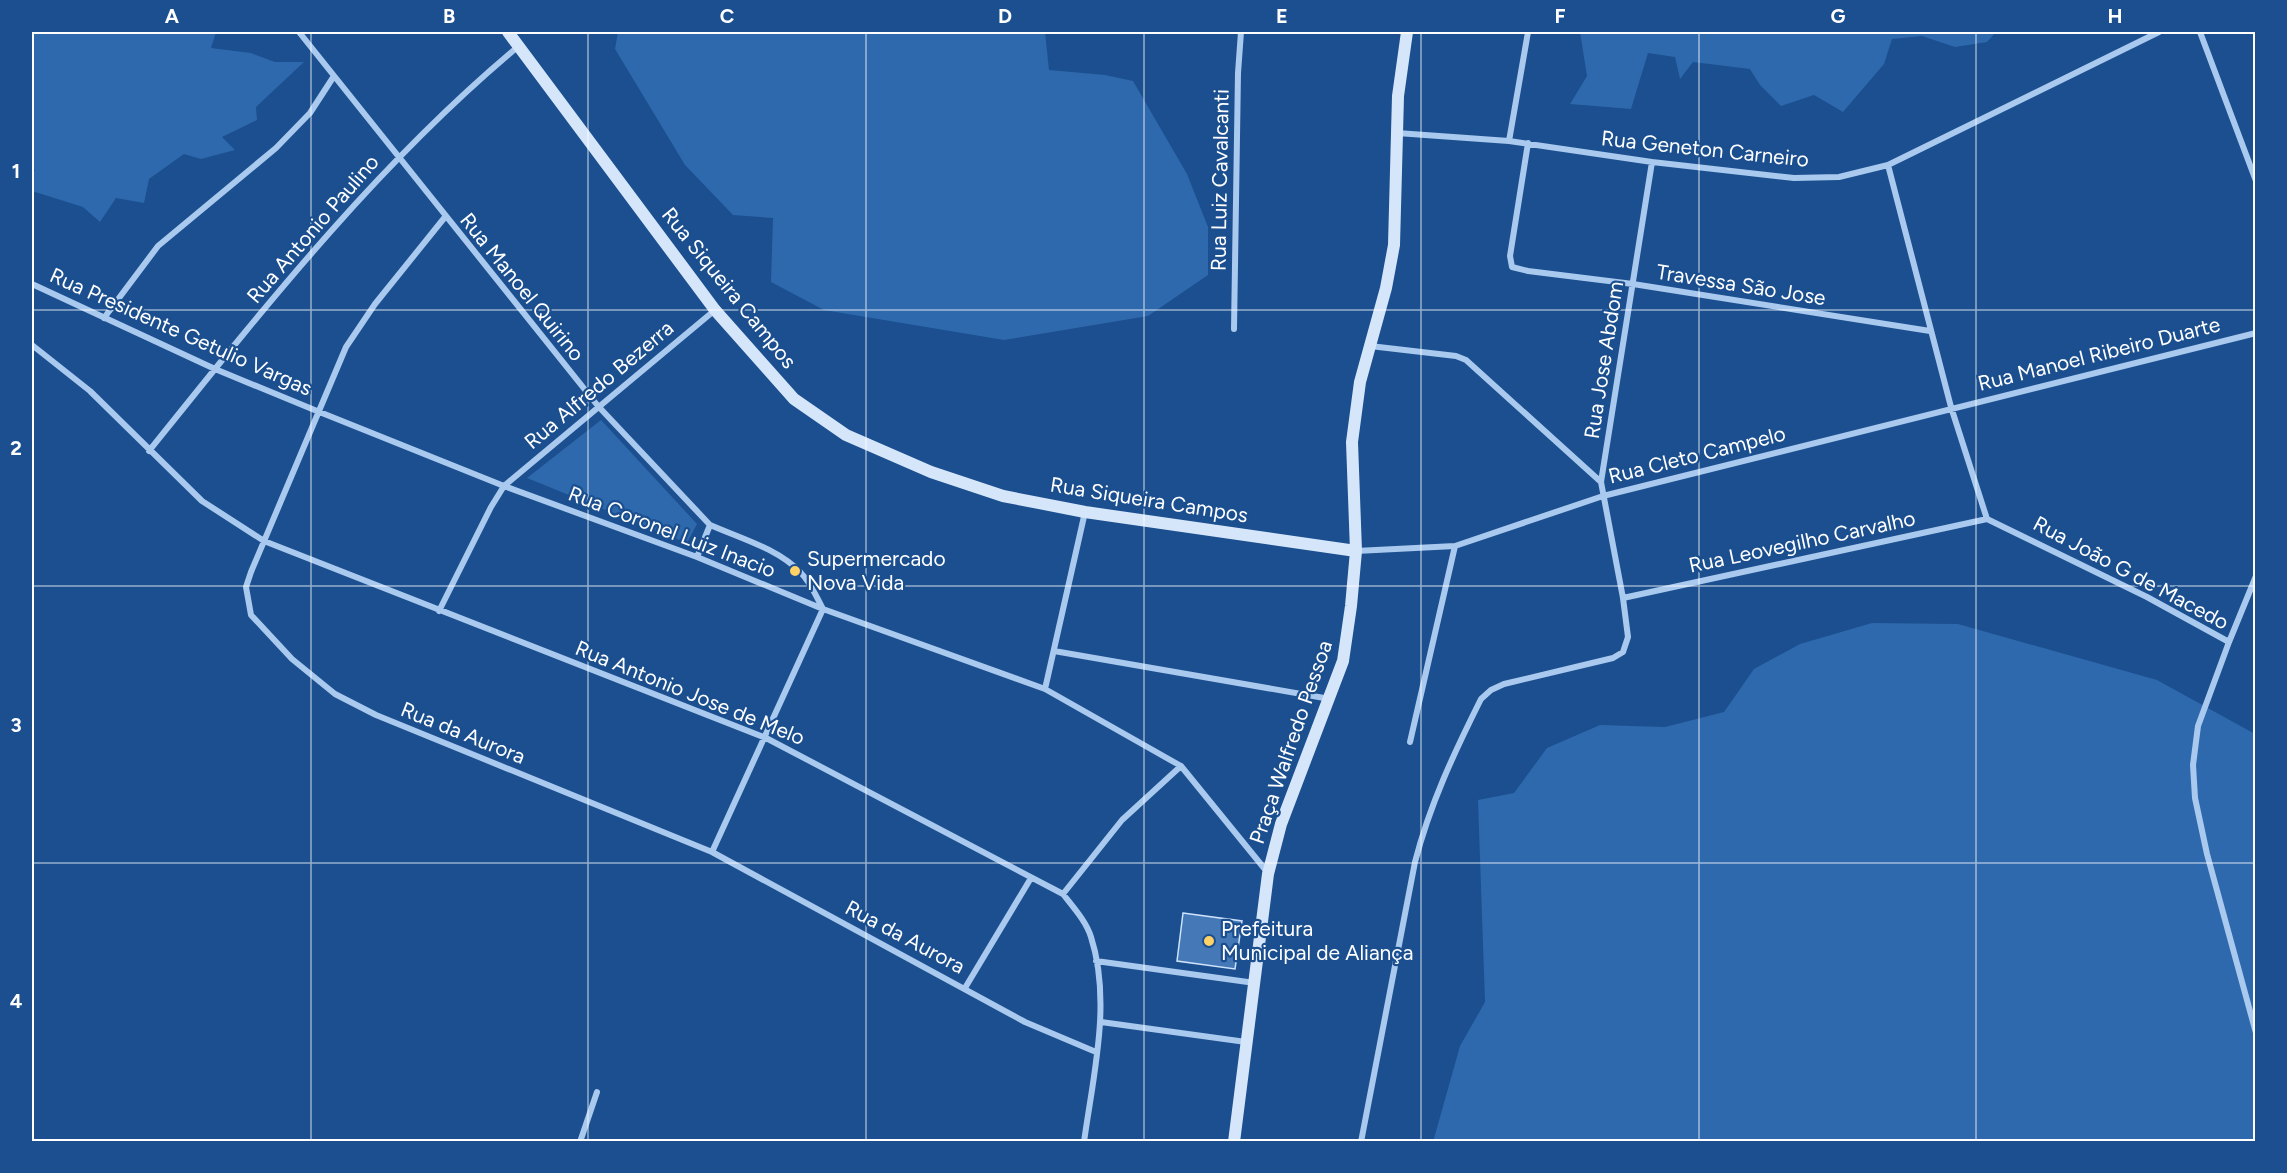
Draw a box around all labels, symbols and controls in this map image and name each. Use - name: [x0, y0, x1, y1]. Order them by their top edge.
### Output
- text: A: [165, 4, 180, 28]
- text: B: [443, 4, 455, 28]
- text: C: [720, 4, 734, 28]
- text: D: [998, 4, 1012, 28]
- text: E: [1276, 4, 1288, 28]
- text: F: [1554, 4, 1566, 28]
- text: G: [1831, 4, 1846, 28]
- text: H: [2108, 4, 2123, 28]
- street label: Rua Luiz Cavalcanti: [1205, 89, 1234, 271]
- street label: Rua Geneton Carneiro: [1600, 125, 1810, 172]
- street label: Rua Antonio Paulino: [241, 149, 384, 308]
- text: 1: [12, 159, 20, 183]
- street label: Rua Siqueira Campos: [657, 202, 802, 373]
- street label: Rua Manoel Quirino: [455, 208, 590, 366]
- street label: Travessa São Jose: [1655, 259, 1828, 310]
- street label: Rua Presidente Getulio Vargas: [46, 262, 316, 401]
- street label: Rua Jose Abdom: [1579, 279, 1628, 440]
- street label: Rua Manoel Ribeiro Duarte: [1975, 311, 2223, 396]
- street label: Rua Alfredo Bezerra: [519, 315, 678, 454]
- street label: Rua Cleto Campelo: [1606, 420, 1788, 489]
- text: 2: [10, 436, 22, 460]
- street label: Rua Siqueira Campos: [1048, 472, 1250, 527]
- street label: Rua Coronel Luiz Inacio: [565, 480, 779, 583]
- street label: Rua Leovegilho Carvalho: [1686, 505, 1917, 578]
- street label: Rua João G de Macedo: [2029, 510, 2233, 635]
- place label: Supermercado Nova Vida: [807, 546, 946, 595]
- marker: Supermercado Nova Vida: [788, 564, 802, 578]
- street label: Rua Antonio Jose de Melo: [572, 635, 809, 750]
- street label: Praça Walfredo Pessoa: [1244, 637, 1337, 847]
- street label: Rua da Aurora: [397, 696, 529, 769]
- text: 3: [10, 713, 22, 737]
- street label: Rua da Aurora: [841, 895, 969, 979]
- place label: Prefeitura Municipal de Aliança: [1221, 916, 1413, 965]
- marker: Prefeitura Municipal de Aliança: [1202, 934, 1216, 948]
- text: 4: [10, 989, 23, 1013]

